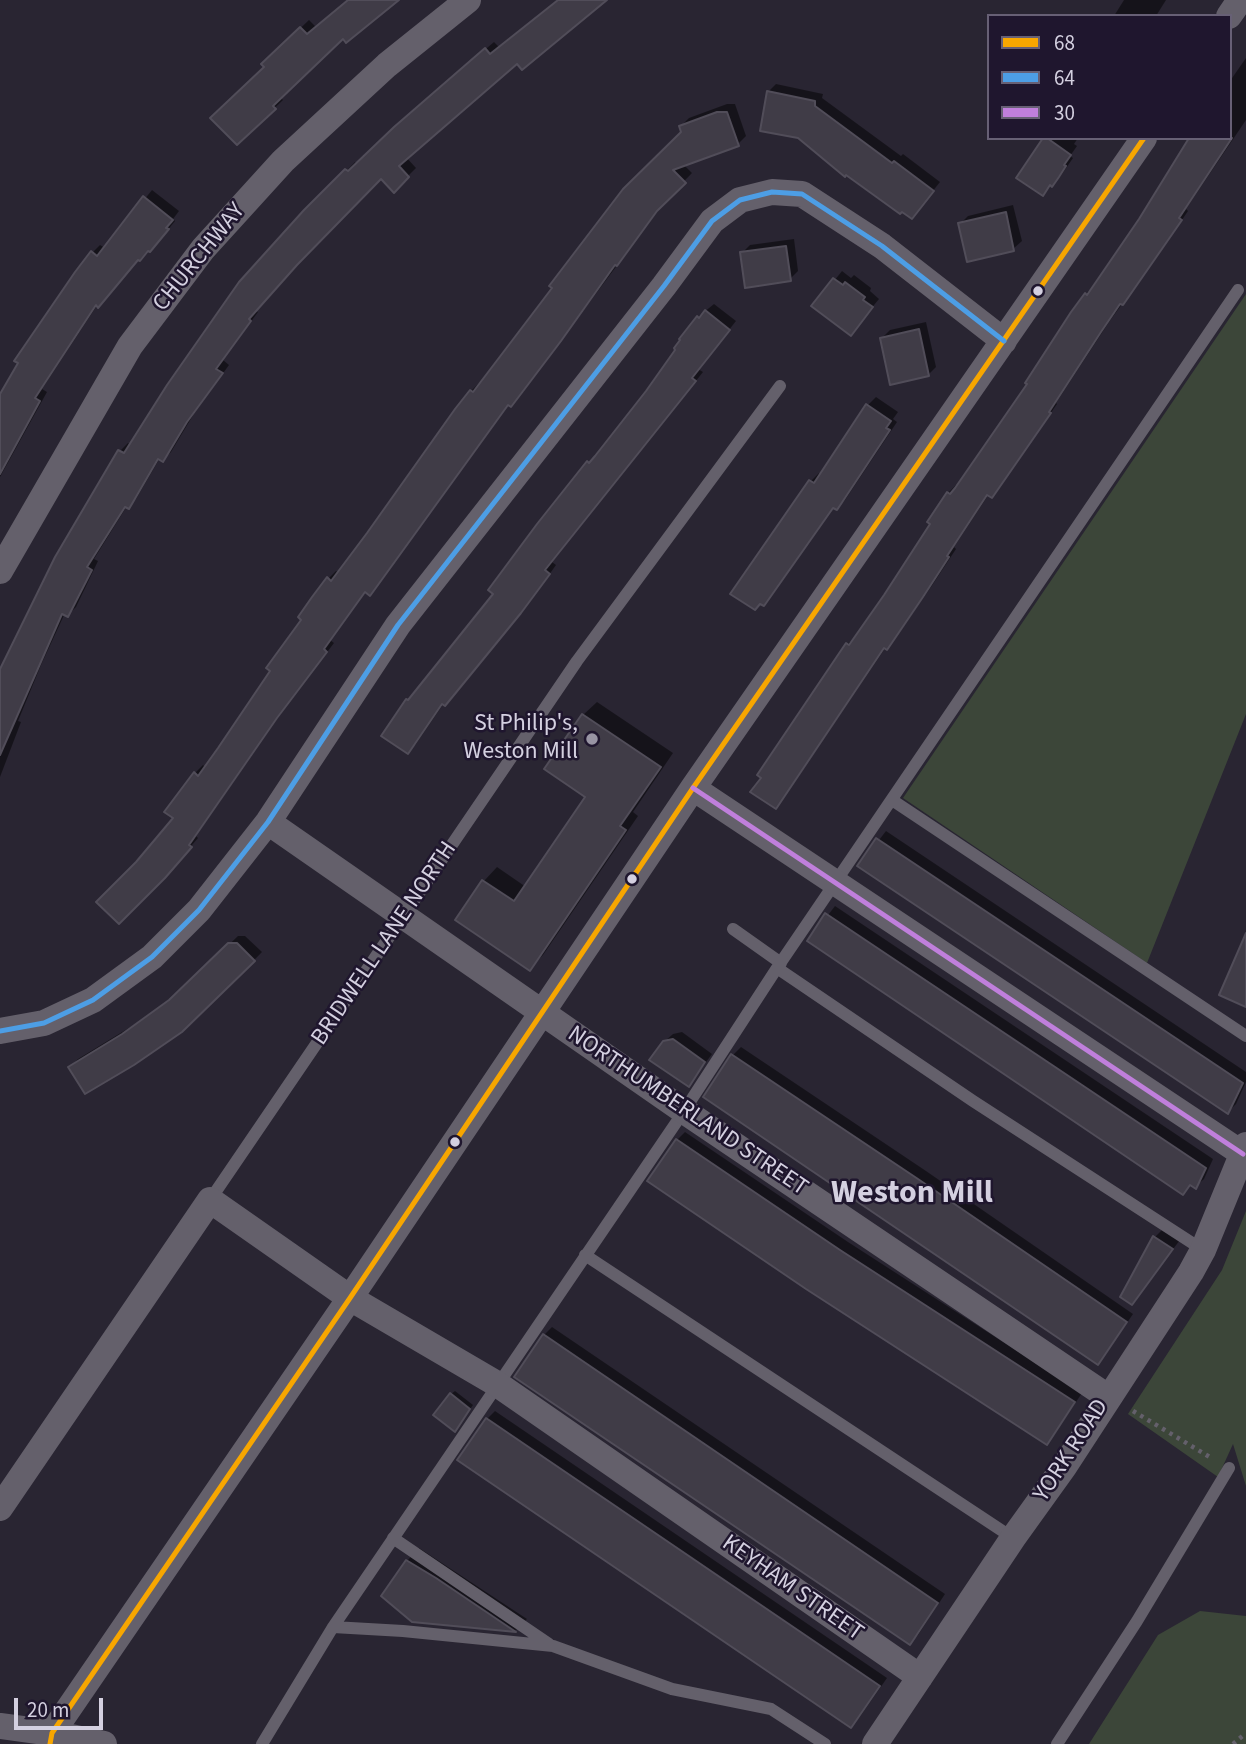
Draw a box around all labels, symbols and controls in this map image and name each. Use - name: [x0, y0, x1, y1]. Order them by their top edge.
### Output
- legend: [987, 14, 1232, 140]
- text: 68: [1054, 28, 1075, 58]
- text: 64: [1054, 63, 1075, 93]
- text: 30: [1054, 98, 1075, 128]
- street label: CHURCHWAY: [148, 198, 252, 318]
- unlabelled marker: [1031, 284, 1045, 298]
- place label: St Philip's, Weston Mill: [463, 711, 578, 767]
- marker: St Philip's, Weston Mill: [584, 731, 600, 747]
- street label: BRIDWELL LANE NORTH: [306, 837, 464, 1051]
- unlabelled marker: [625, 872, 639, 886]
- street label: NORTHUMBERLAND STREET: [561, 1021, 813, 1203]
- unlabelled marker: [448, 1135, 462, 1149]
- district label: Weston Mill: [831, 1176, 993, 1214]
- street label: YORK ROAD: [1028, 1394, 1116, 1508]
- street label: KEYHAM STREET: [716, 1530, 868, 1648]
- scale bar: [18, 1684, 107, 1728]
- text: 20 m: [27, 1695, 69, 1725]

